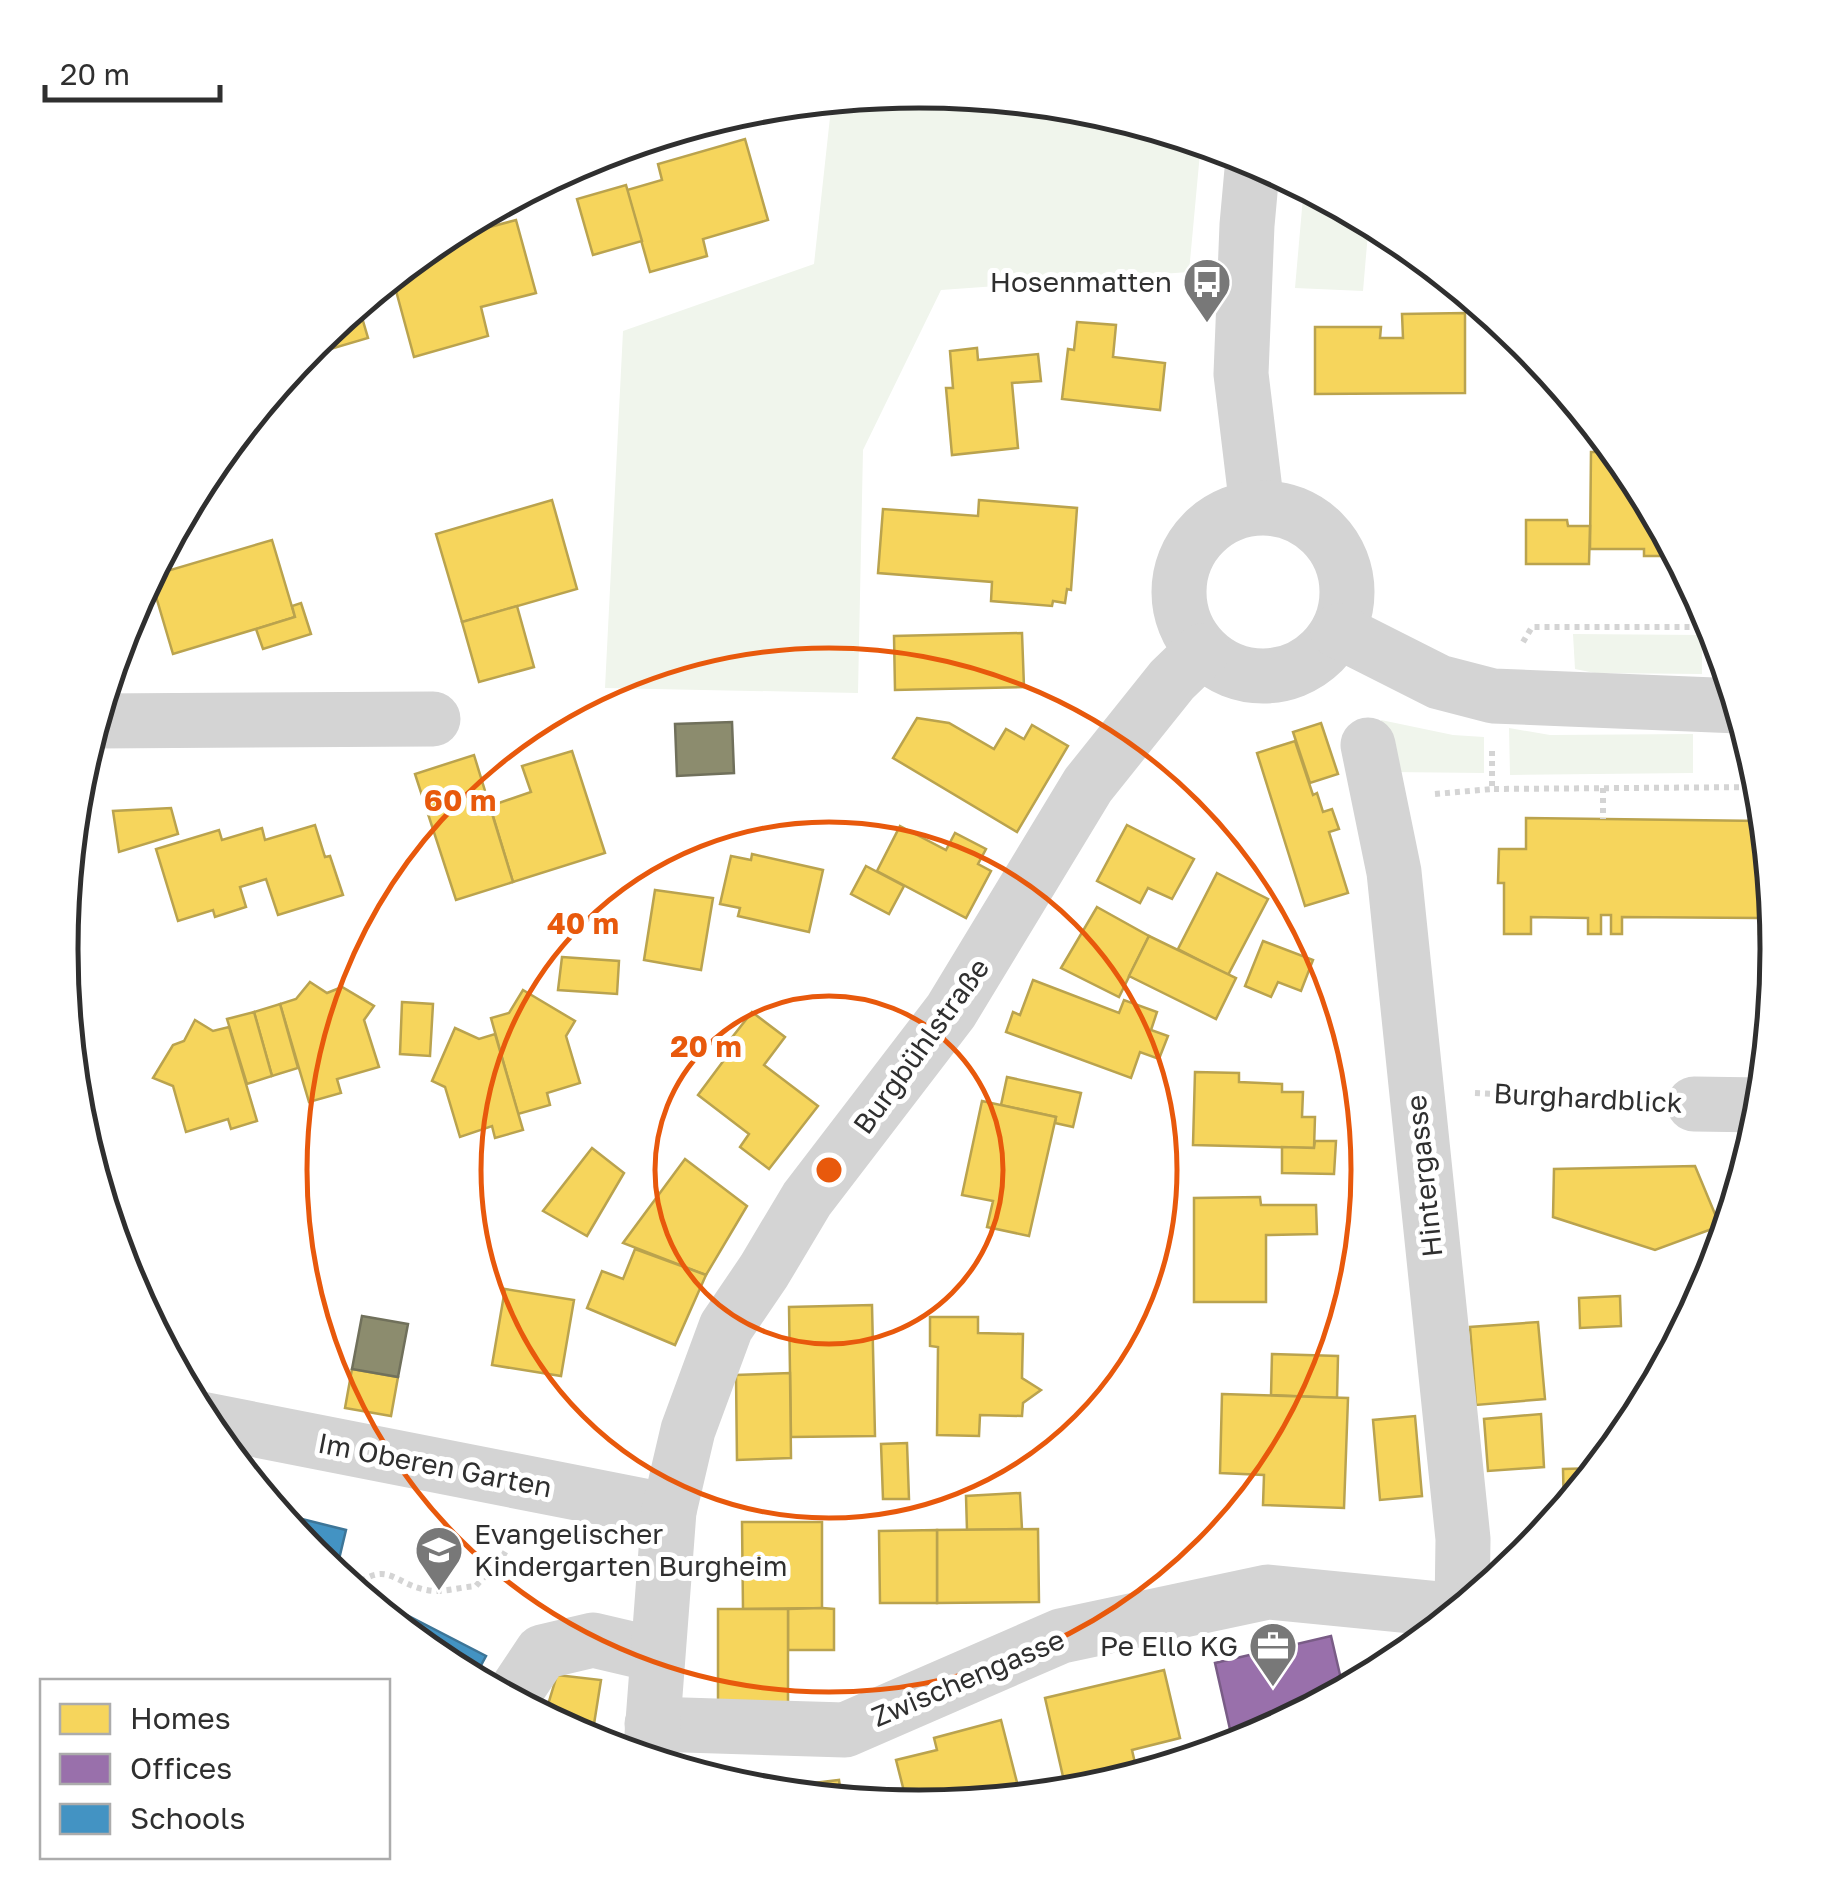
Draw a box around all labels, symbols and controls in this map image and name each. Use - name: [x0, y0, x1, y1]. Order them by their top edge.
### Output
- scale bar: [45, 40, 220, 102]
- text: 20 m: [60, 56, 130, 92]
- bus stop icon: Hosenmatten: [1181, 256, 1233, 324]
- place label: Hosenmatten: [990, 265, 1172, 298]
- text: 60 m: [424, 782, 496, 818]
- text: 40 m: [547, 905, 619, 941]
- street label: Burgbühlstraße: [846, 952, 995, 1140]
- text: 20 m: [670, 1028, 742, 1064]
- street label: Burghardblick: [1493, 1076, 1684, 1119]
- street label: Hintergasse: [1399, 1093, 1448, 1259]
- centre of rings: [811, 1152, 847, 1188]
- street label: Im Oberen Garten: [315, 1426, 555, 1503]
- place label: Evangelischer Kindergarten Burgheim: [474, 1517, 788, 1582]
- school or university icon: Evangelischer Kindergarten Burgheim: [413, 1524, 465, 1592]
- office icon: Pe Ello KG: [1247, 1620, 1299, 1688]
- street label: Zwischengasse: [866, 1622, 1069, 1733]
- place label: Pe Ello KG: [1100, 1629, 1238, 1662]
- legend: [40, 1679, 390, 1859]
- text: Homes: [130, 1700, 231, 1736]
- text: Offices: [130, 1750, 232, 1786]
- text: Schools: [130, 1800, 246, 1836]

